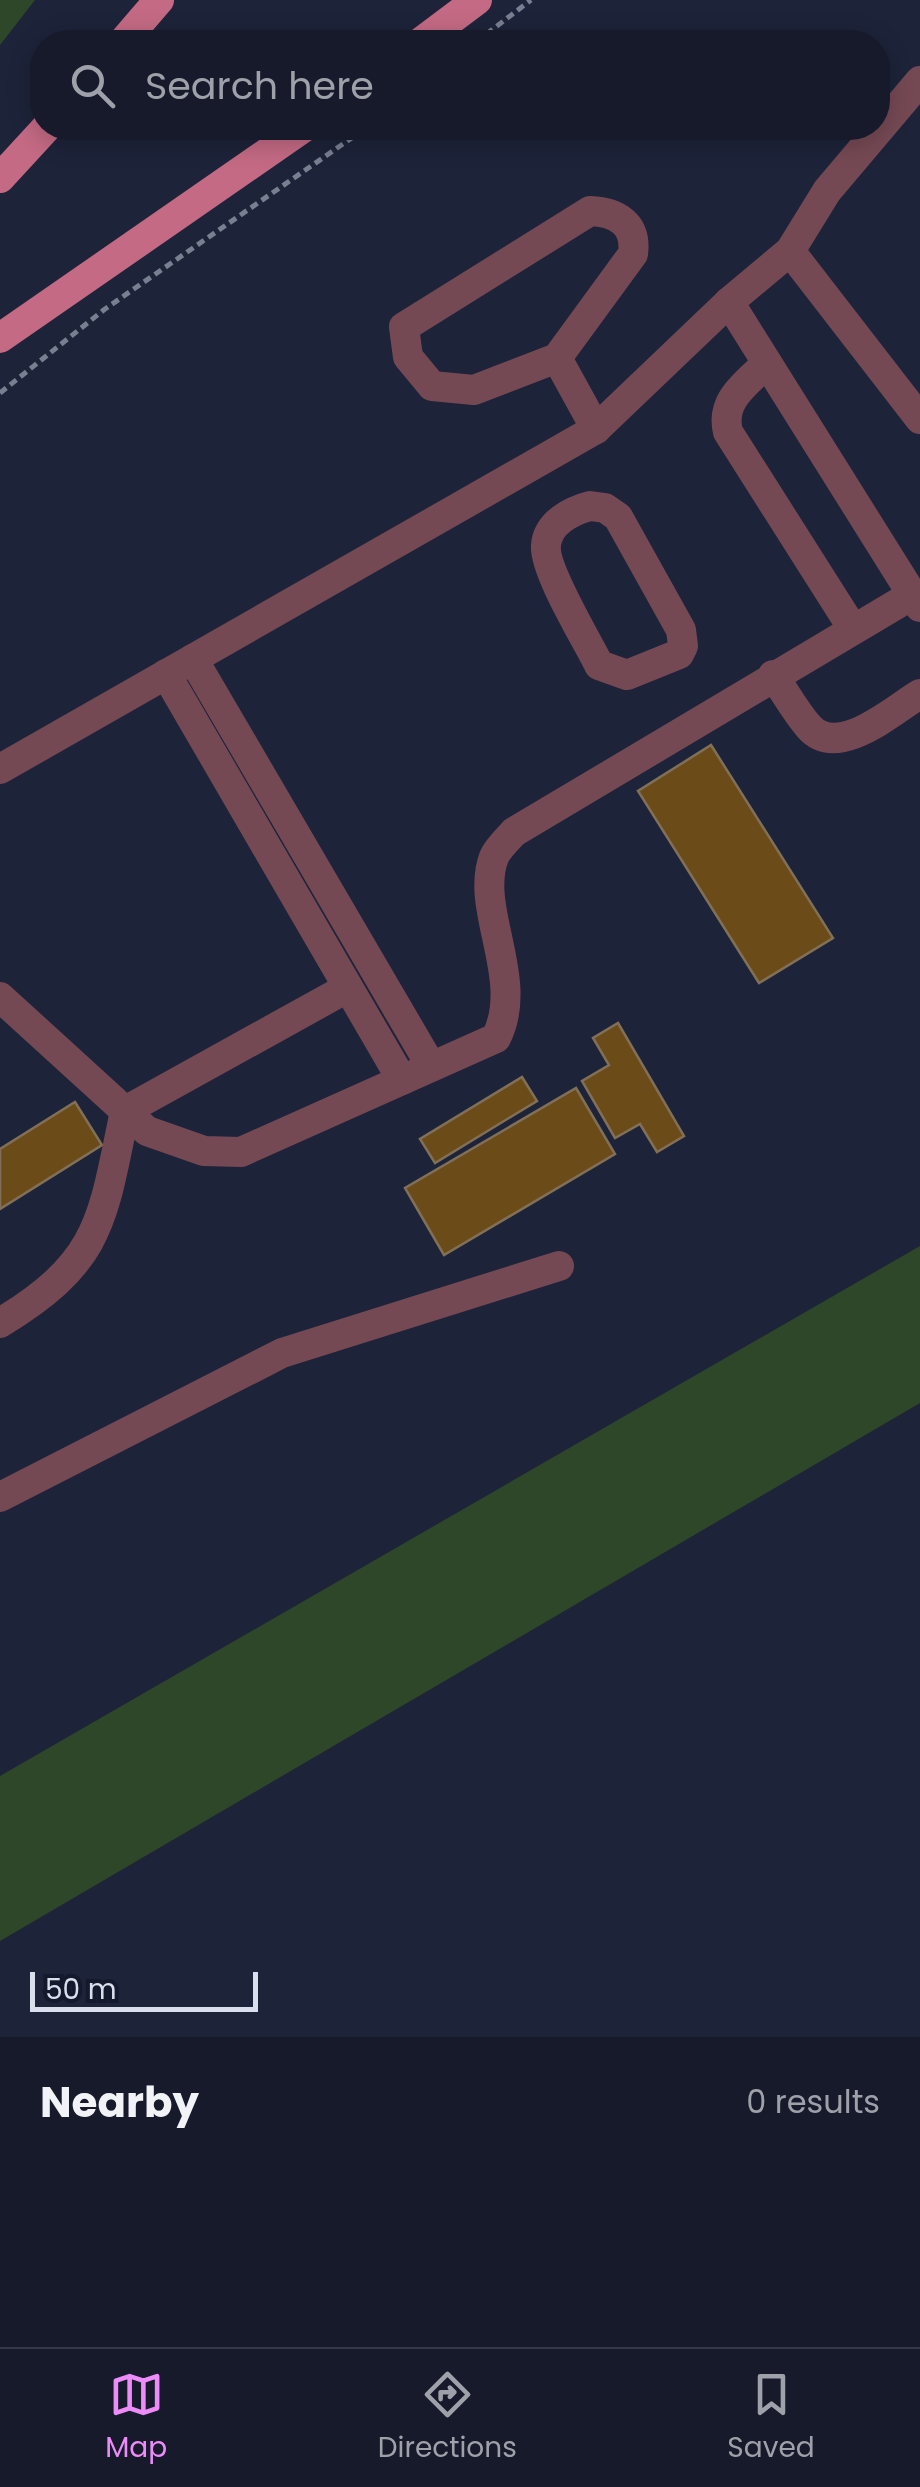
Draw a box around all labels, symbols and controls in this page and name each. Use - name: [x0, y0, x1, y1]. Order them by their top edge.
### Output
- search box: [30, 30, 890, 140]
- icon: search: [65, 58, 120, 113]
- text: Search here: [145, 59, 374, 112]
- scale bar: [30, 1967, 258, 2012]
- text: 50 m: [45, 1970, 116, 2009]
- text: Nearby: [40, 2073, 199, 2132]
- text: 0 results: [746, 2079, 880, 2124]
- tab: Map: [105, 2367, 167, 2469]
- tab: Directions: [378, 2367, 517, 2469]
- tab: Saved: [727, 2367, 815, 2469]

